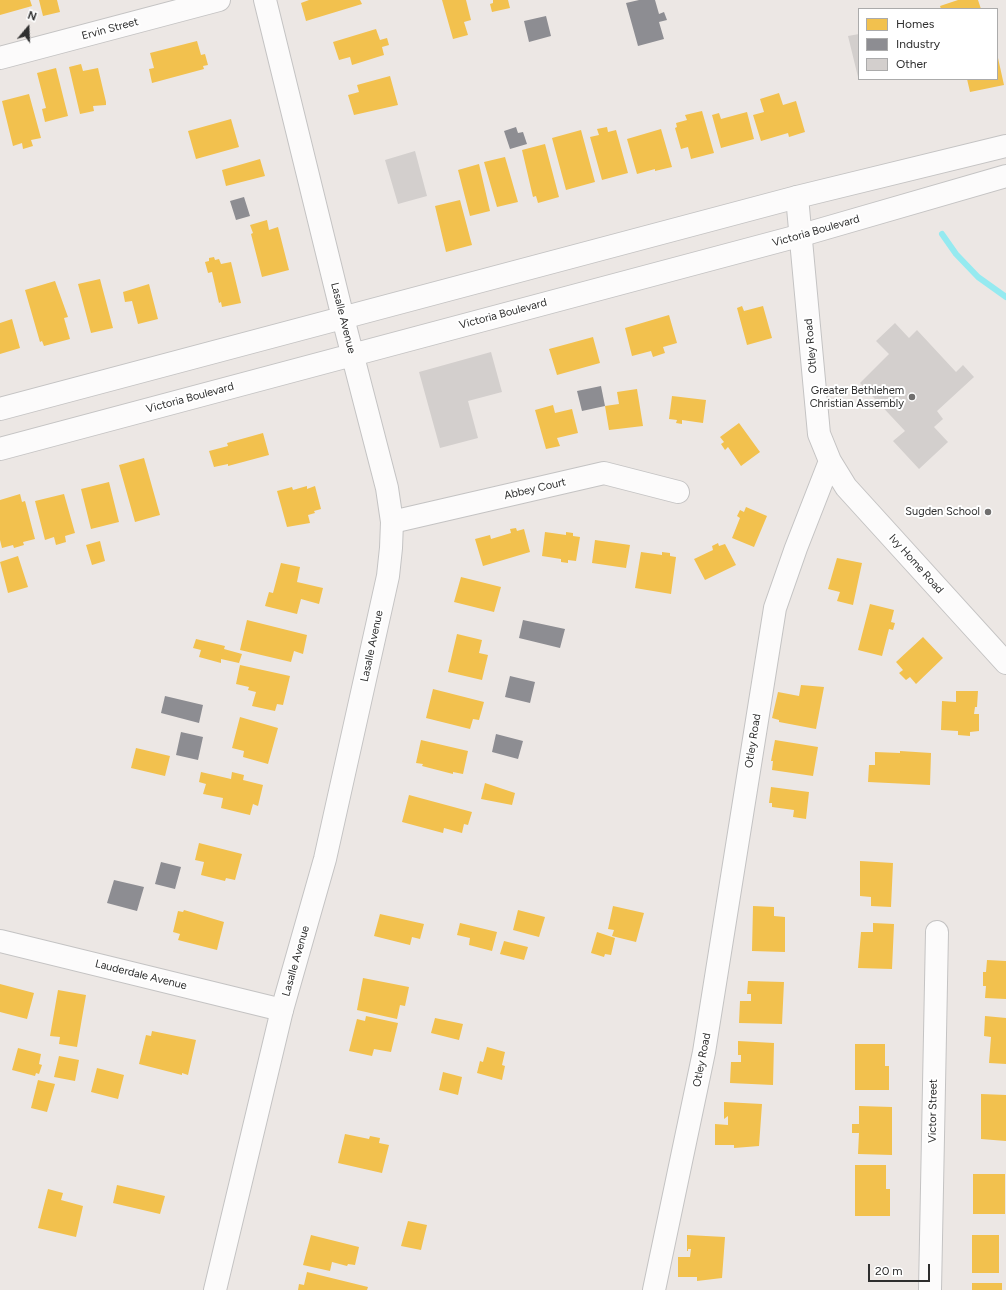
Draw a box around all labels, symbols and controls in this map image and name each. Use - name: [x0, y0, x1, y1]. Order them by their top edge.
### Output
- north arrow: [8, 8, 48, 48]
- legend: [858, 8, 998, 80]
- text: N: [26, 9, 38, 24]
- street label: Ervin Street: [80, 15, 140, 43]
- text: Homes: [896, 17, 934, 31]
- text: Industry: [896, 37, 940, 51]
- text: Other: [896, 57, 927, 71]
- street label: Victoria Boulevard: [771, 212, 861, 250]
- street label: Lasalle Avenue: [328, 281, 358, 355]
- street label: Victoria Boulevard: [458, 296, 548, 332]
- street label: Otley Road: [802, 318, 820, 374]
- street label: Victoria Boulevard: [145, 380, 235, 416]
- place label: Greater Bethlehem Christian Assembly: [810, 384, 904, 410]
- marker: Greater Bethlehem Christian Assembly: [907, 392, 917, 402]
- street label: Abbey Court: [503, 475, 567, 503]
- place label: Sugden School: [905, 505, 980, 519]
- marker: Sugden School: [983, 507, 993, 517]
- street label: Ivy Home Road: [886, 532, 946, 596]
- street label: Lasalle Avenue: [358, 609, 386, 683]
- street label: Otley Road: [742, 713, 764, 769]
- street label: Lasalle Avenue: [280, 924, 312, 998]
- street label: Lauderdale Avenue: [94, 957, 188, 993]
- street label: Otley Road: [690, 1032, 714, 1088]
- street label: Victor Street: [926, 1079, 940, 1143]
- scale bar: [870, 1256, 932, 1282]
- text: 20 m: [875, 1264, 903, 1278]

